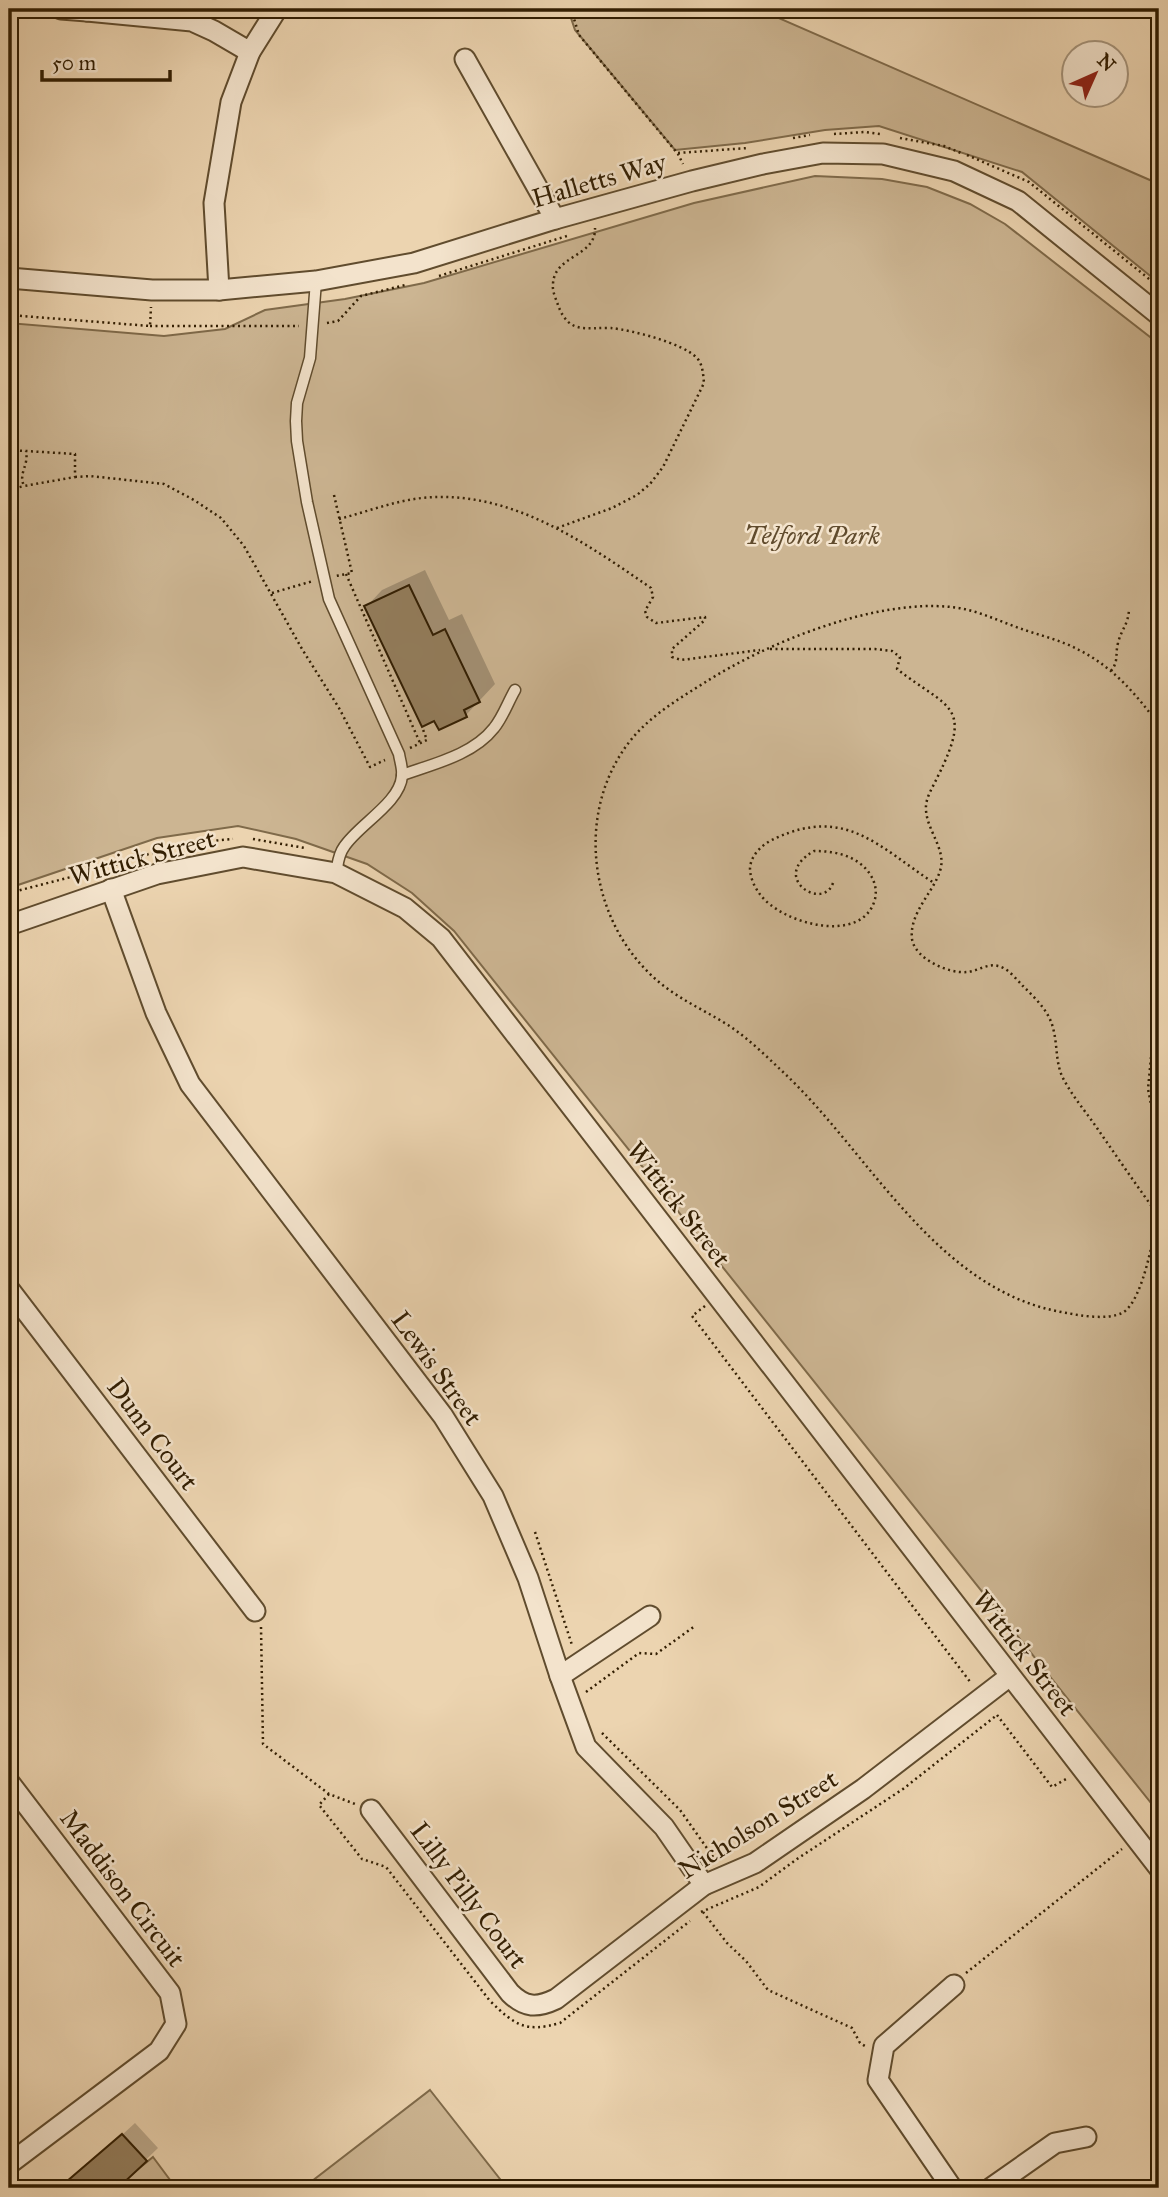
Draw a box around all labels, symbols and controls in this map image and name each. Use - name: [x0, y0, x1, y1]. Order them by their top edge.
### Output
- scale bar: [42, 38, 170, 82]
- north arrow: [1060, 38, 1130, 108]
- text: N: [1093, 48, 1121, 76]
- text: 50 m: [52, 50, 97, 76]
- street label: Halletts Way: [528, 145, 671, 214]
- park label: Telford Park: [744, 519, 880, 551]
- street label: Wittick Street: [65, 822, 219, 892]
- street label: Wittick Street: [620, 1135, 738, 1273]
- street label: Lewis Street: [385, 1304, 489, 1432]
- street label: Dunn Court: [101, 1372, 205, 1496]
- street label: Wittick Street: [966, 1584, 1084, 1722]
- street label: Nicholson Street: [673, 1762, 843, 1886]
- street label: Maddison Circuit: [53, 1803, 193, 1973]
- street label: Lilly Pilly Court: [404, 1815, 534, 1975]

